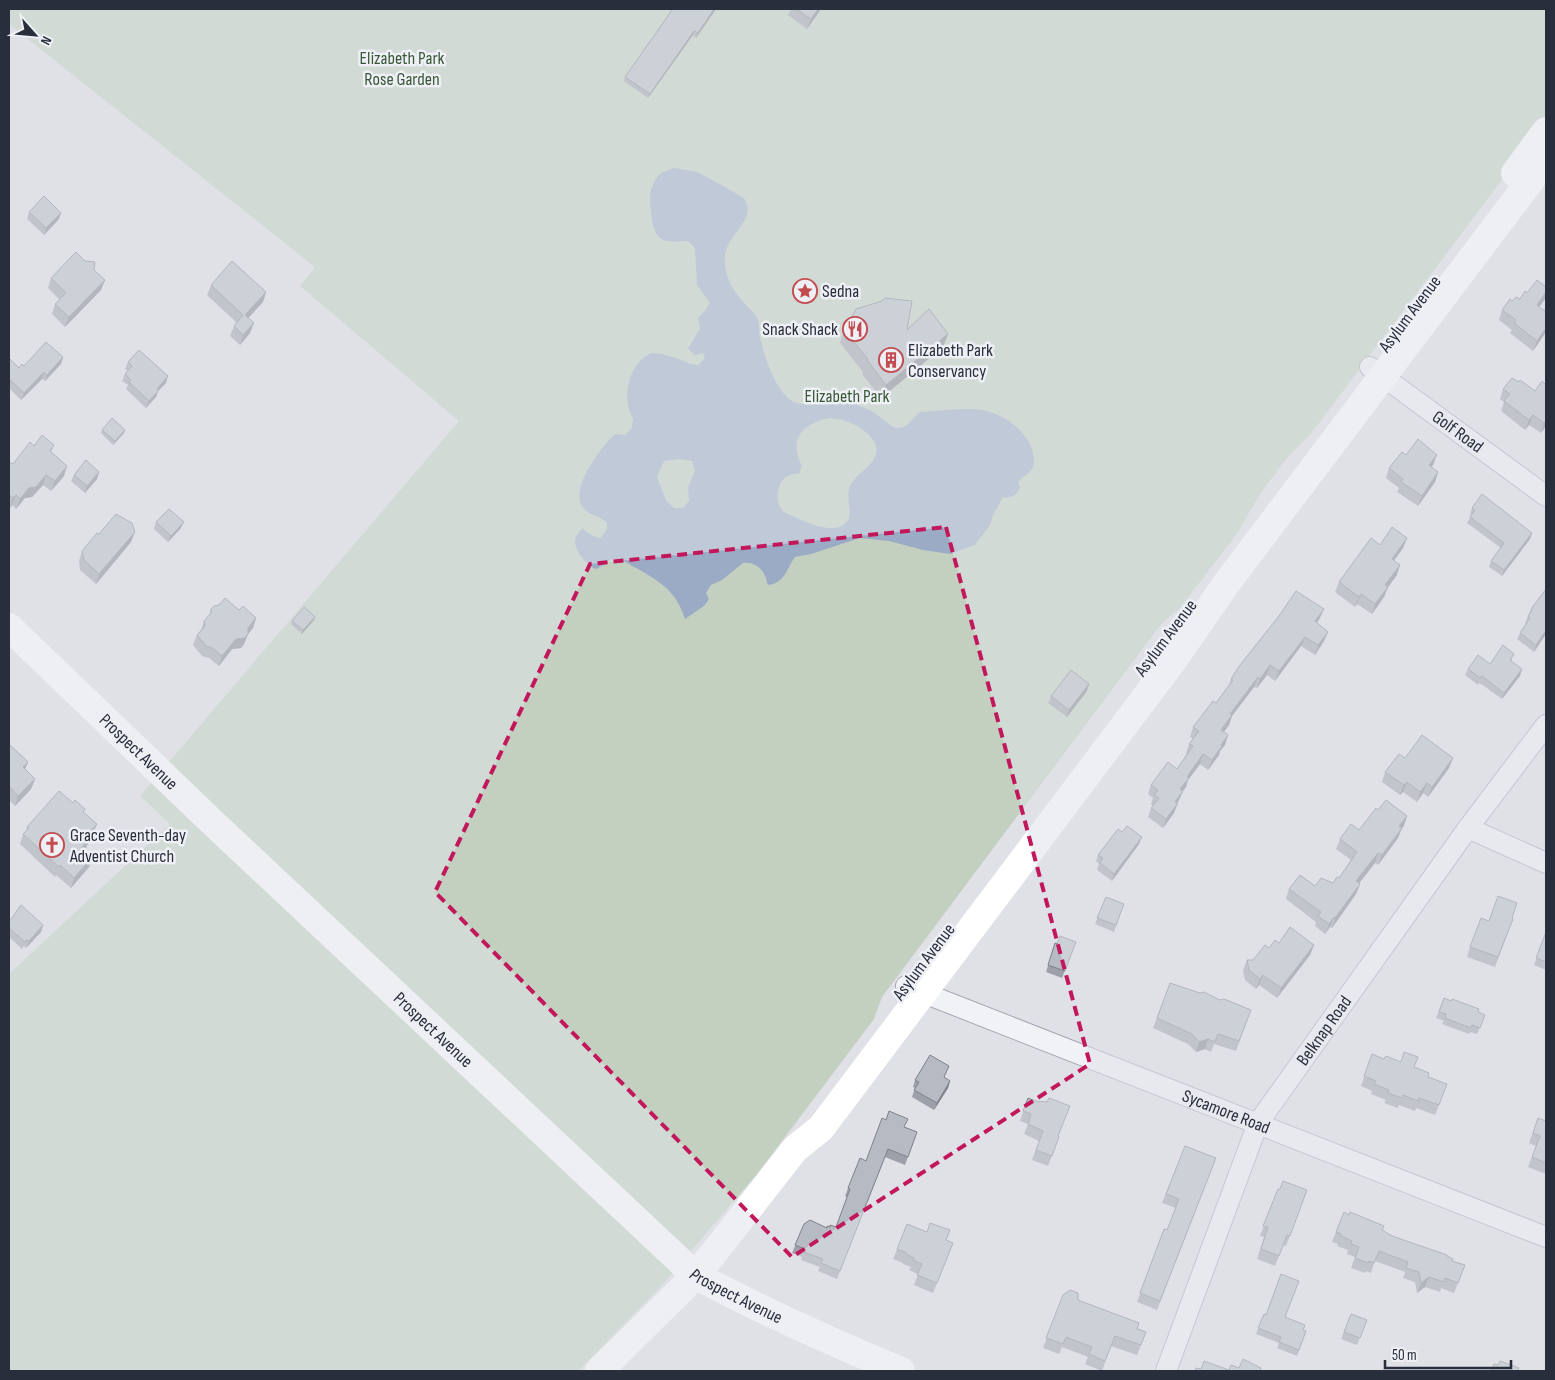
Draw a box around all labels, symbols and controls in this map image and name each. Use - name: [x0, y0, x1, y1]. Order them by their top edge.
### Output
- north arrow: [10, 10, 60, 60]
- text: N: [37, 33, 55, 48]
- park label: Elizabeth Park Rose Garden: [360, 48, 445, 90]
- street label: Asylum Avenue: [1374, 272, 1446, 357]
- place icon: Sedna: [792, 278, 818, 304]
- place label: Sedna: [822, 281, 859, 302]
- restaurant icon: Snack Shack: [842, 316, 868, 342]
- place label: Snack Shack: [762, 319, 838, 340]
- place label: Elizabeth Park Conservancy: [908, 340, 993, 382]
- building icon: Elizabeth Park Conservancy: [878, 347, 904, 373]
- park label: Elizabeth Park: [805, 386, 890, 407]
- street label: Golf Road: [1428, 406, 1487, 457]
- street label: Asylum Avenue: [1130, 596, 1202, 681]
- street label: Prospect Avenue: [95, 709, 182, 794]
- place label: Grace Seventh-day Adventist Church: [69, 825, 186, 867]
- church icon: Grace Seventh-day Adventist Church: [39, 832, 65, 858]
- street label: Asylum Avenue: [888, 920, 960, 1005]
- street label: Prospect Avenue: [389, 988, 477, 1072]
- street label: Belknap Road: [1292, 992, 1356, 1069]
- street label: Sycamore Road: [1179, 1085, 1273, 1138]
- street label: Prospect Avenue: [685, 1265, 786, 1328]
- scale bar: [1385, 1338, 1511, 1370]
- text: 50 m: [1392, 1346, 1417, 1365]

